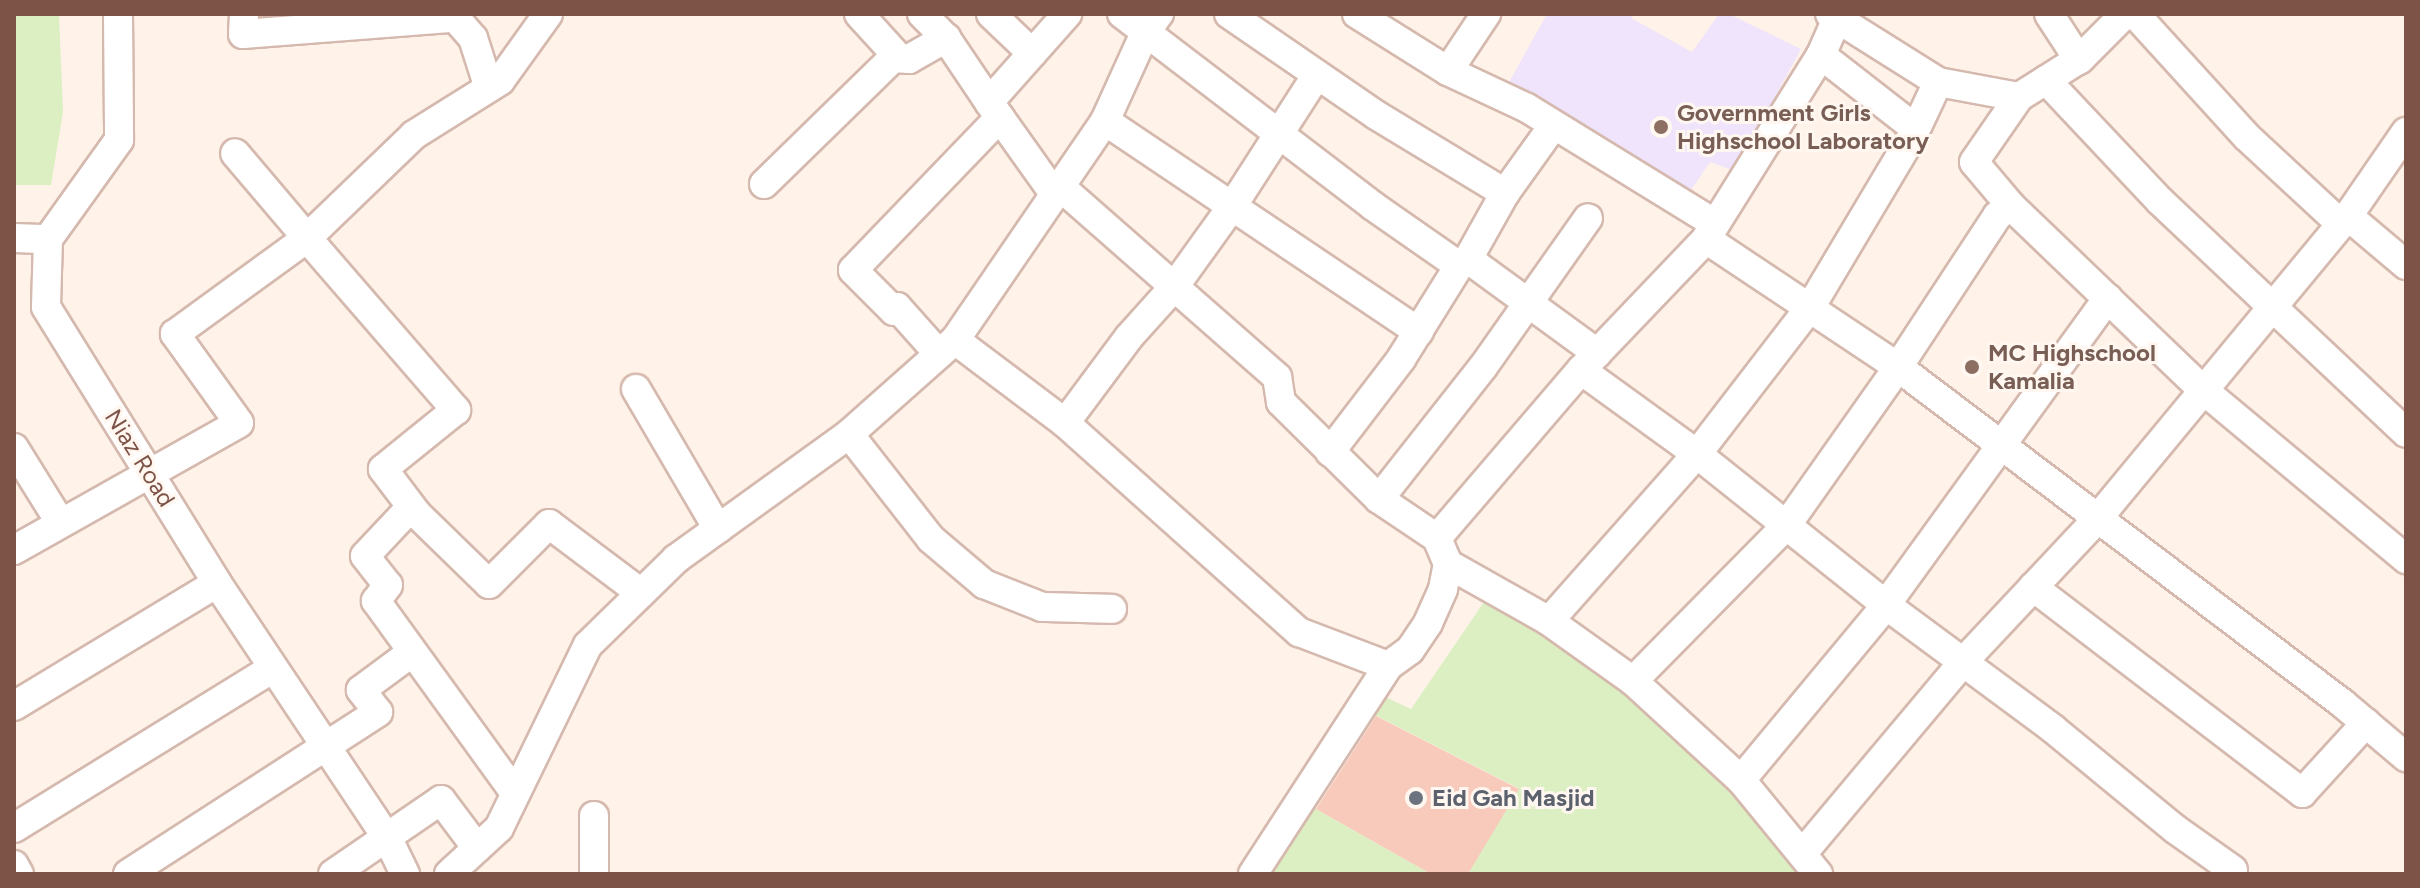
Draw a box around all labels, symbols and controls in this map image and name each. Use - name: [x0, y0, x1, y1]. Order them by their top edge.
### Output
- place label: Government Girls Highschool Laboratory: [1677, 99, 1929, 155]
- marker: Government Girls Highschool Laboratory: [1652, 118, 1670, 136]
- place label: MC Highschool Kamalia: [1988, 339, 2156, 395]
- marker: MC Highschool Kamalia: [1963, 358, 1981, 376]
- street label: Niaz Road: [99, 404, 181, 512]
- place label: Eid Gah Masjid: [1432, 784, 1595, 812]
- marker: Eid Gah Masjid: [1407, 789, 1425, 807]

